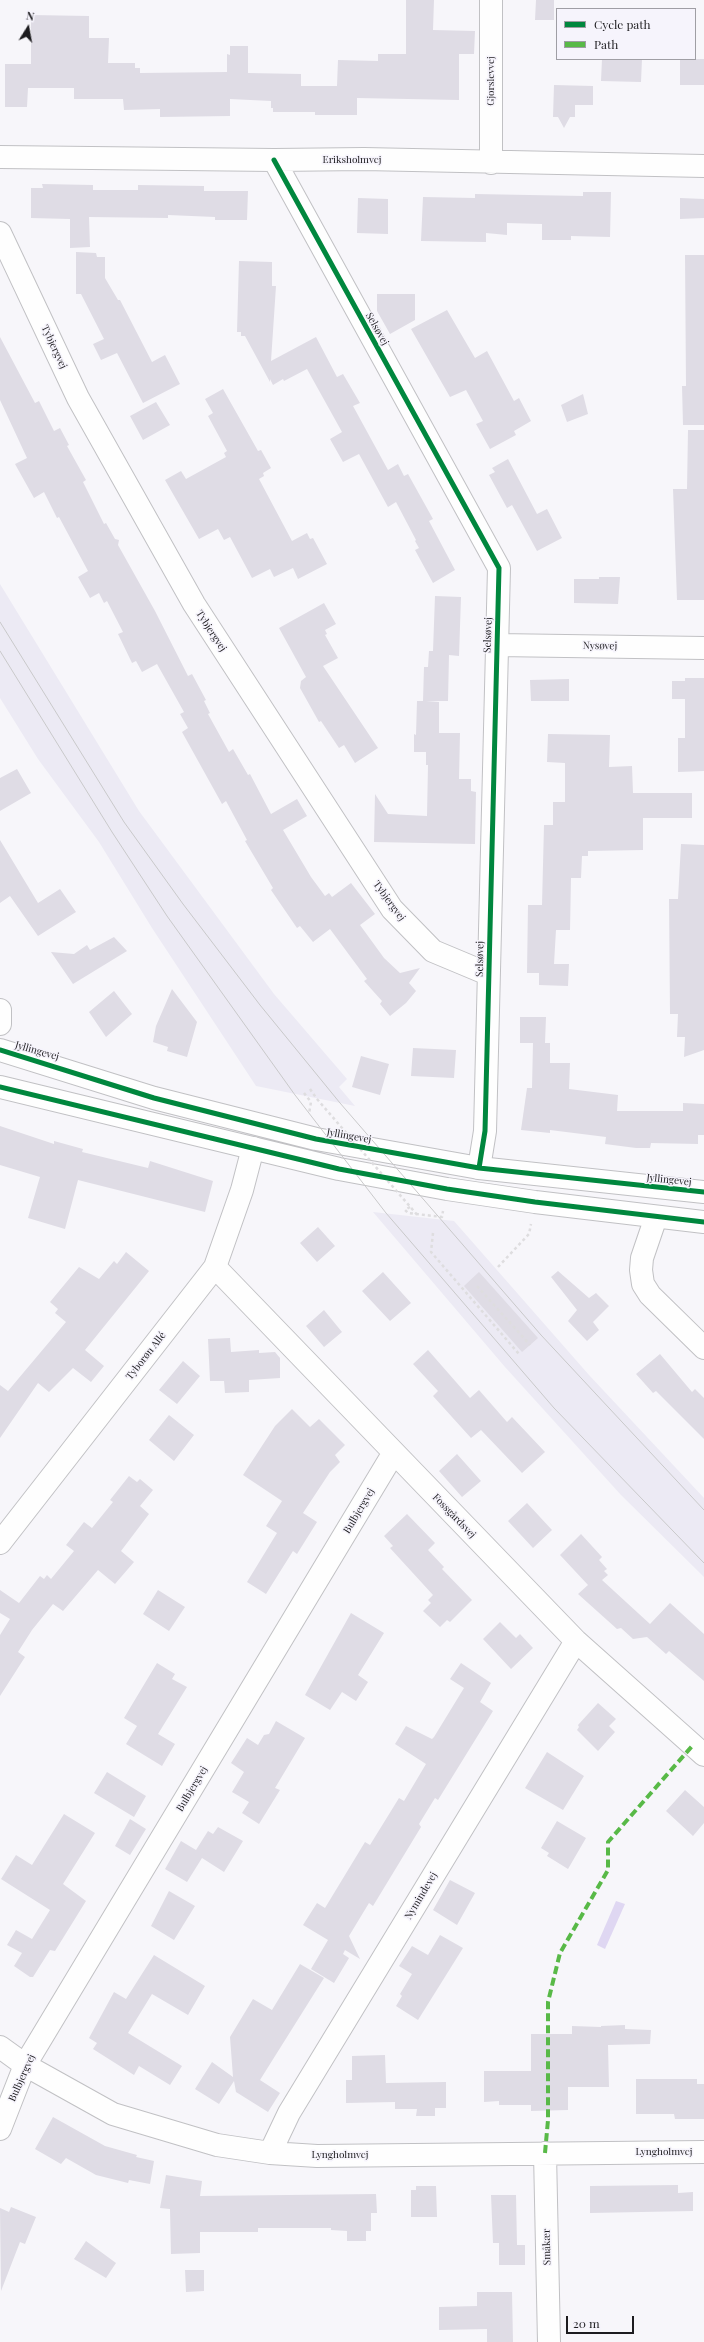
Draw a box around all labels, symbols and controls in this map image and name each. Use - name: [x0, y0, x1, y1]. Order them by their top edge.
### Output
- north arrow: [8, 8, 48, 48]
- text: N: [25, 8, 36, 24]
- legend: [556, 8, 696, 60]
- text: Cycle path: [594, 16, 651, 32]
- text: Path: [594, 36, 618, 52]
- street label: Gjorslevvej: [485, 56, 497, 106]
- street label: Eriksholmvej: [323, 154, 381, 166]
- street label: Selsøvej: [363, 310, 391, 348]
- street label: Tybjergvej: [39, 323, 69, 371]
- street label: Tybjergvej: [193, 608, 229, 654]
- street label: Selsøvej: [481, 617, 495, 653]
- street label: Nysøvej: [583, 640, 617, 652]
- street label: Tybjergvej: [370, 879, 408, 923]
- street label: Selsøvej: [474, 941, 486, 977]
- street label: Jyllingevej: [14, 1039, 60, 1063]
- street label: Jyllingevej: [326, 1126, 372, 1146]
- street label: Jyllingevej: [646, 1172, 692, 1188]
- street label: Tyborøn Allé: [124, 1330, 168, 1382]
- street label: Bulbjergvej: [341, 1486, 377, 1536]
- street label: Fossgårdsvej: [430, 1491, 478, 1541]
- street label: Bulbjergvej: [174, 1764, 210, 1814]
- street label: Nymindevej: [402, 1870, 440, 1922]
- street label: Bulbjergvej: [6, 2053, 38, 2103]
- street label: Lyngholmvej: [636, 2146, 692, 2158]
- street label: Lyngholmvej: [312, 2149, 368, 2161]
- street label: Småkær: [541, 2229, 553, 2265]
- scale bar: [568, 2308, 636, 2334]
- text: 20 m: [573, 2315, 600, 2331]

